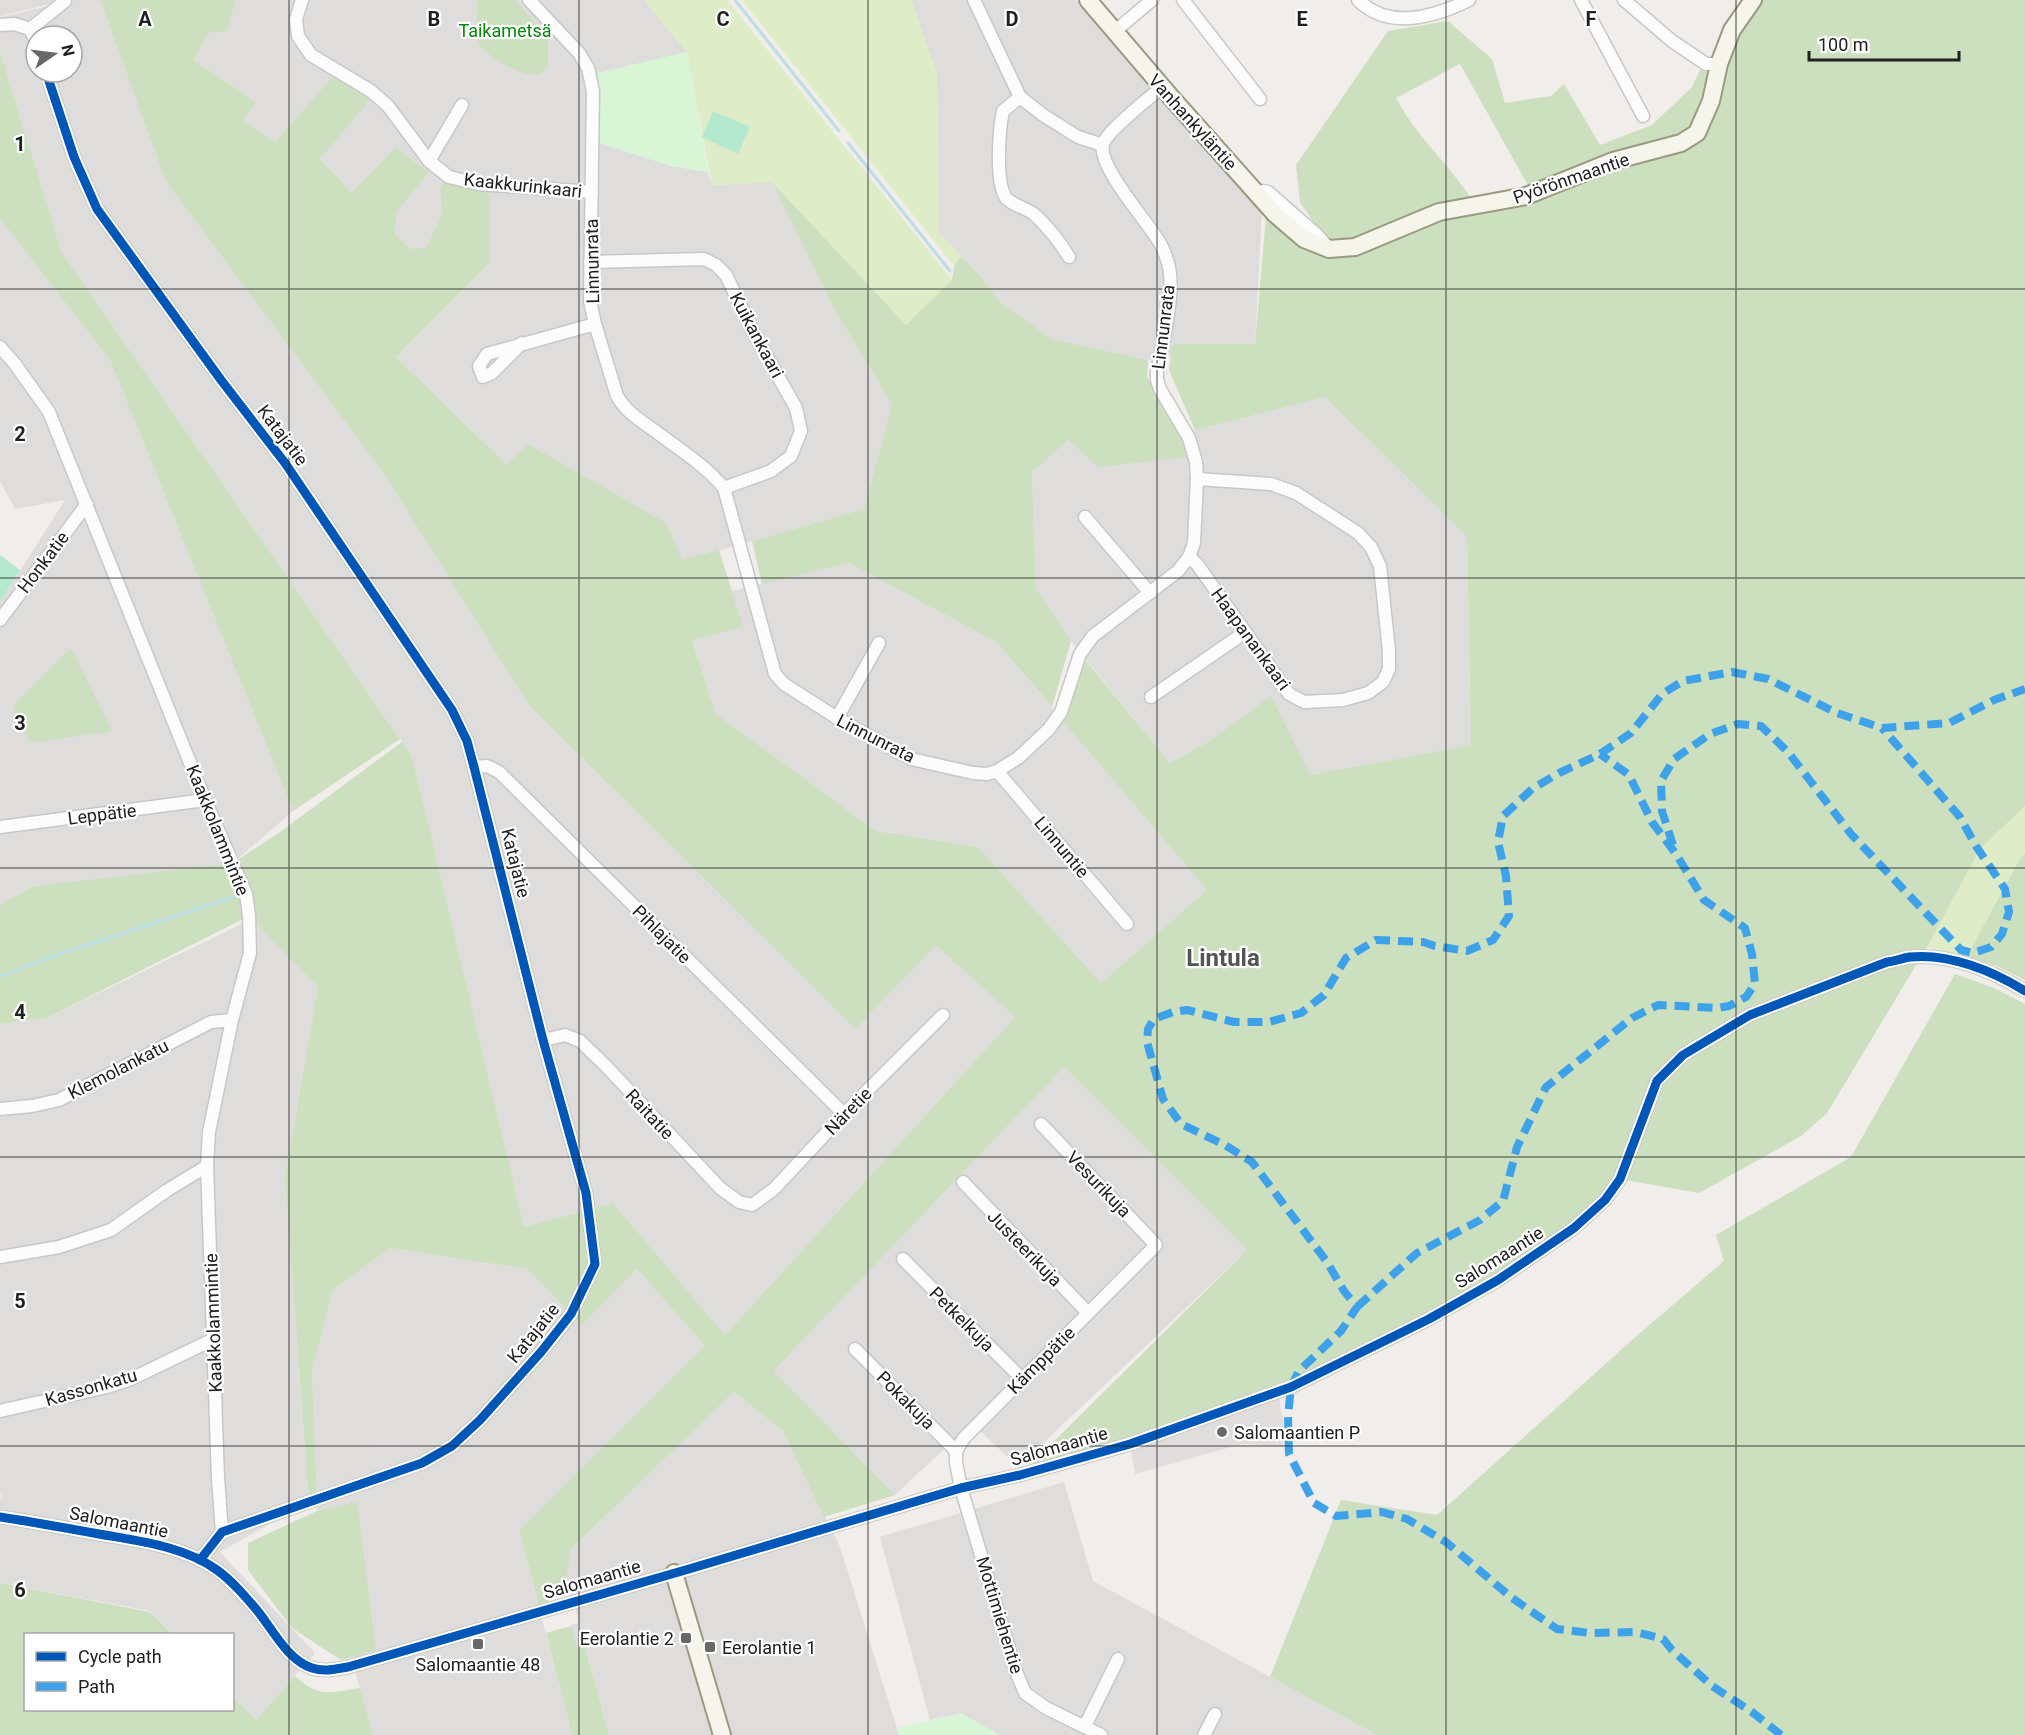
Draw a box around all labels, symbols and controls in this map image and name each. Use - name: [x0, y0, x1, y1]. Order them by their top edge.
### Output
- text: A: [138, 7, 152, 31]
- text: B: [428, 7, 440, 31]
- text: C: [716, 7, 730, 31]
- text: D: [1006, 7, 1019, 31]
- text: E: [1296, 7, 1308, 31]
- text: F: [1586, 7, 1597, 31]
- park label: Taikametsä: [458, 20, 552, 41]
- north arrow: [24, 24, 84, 84]
- scale bar: [1809, 24, 1959, 62]
- text: 100 m: [1818, 34, 1869, 55]
- text: N: [57, 43, 79, 58]
- street label: Vanhankyläntie: [1144, 70, 1242, 174]
- text: 1: [14, 132, 26, 156]
- street label: Pyörönmaantie: [1510, 148, 1632, 208]
- street label: Kaakkurinkaari: [463, 168, 583, 202]
- street label: Linnunrata: [581, 218, 603, 304]
- street label: Linnunrata: [1147, 284, 1179, 370]
- street label: Kuikankaari: [726, 289, 788, 381]
- street label: Katajatie: [253, 400, 313, 470]
- text: 2: [14, 422, 26, 446]
- street label: Honkatie: [13, 527, 73, 597]
- street label: Haapanankaari: [1207, 584, 1295, 694]
- street label: Linnunrata: [833, 709, 919, 767]
- text: 3: [14, 711, 26, 735]
- street label: Kaakkolammintie: [182, 762, 254, 898]
- street label: Leppätie: [66, 799, 138, 829]
- street label: Linnuntie: [1030, 812, 1094, 882]
- street label: Katajatie: [497, 826, 535, 900]
- street label: Pihlajatie: [629, 901, 695, 967]
- district label: Lintula: [1186, 944, 1260, 972]
- text: 4: [14, 1000, 26, 1024]
- street label: Klemolankatu: [64, 1035, 172, 1103]
- street label: Näretie: [820, 1083, 876, 1139]
- street label: Raitatie: [622, 1085, 678, 1143]
- street label: Vesurikuja: [1062, 1147, 1136, 1221]
- street label: Justeerikuja: [983, 1206, 1067, 1290]
- street label: Salomaantie: [1451, 1222, 1547, 1292]
- street label: Kaakkolammintie: [200, 1253, 226, 1393]
- street label: Petkelkuja: [925, 1282, 999, 1356]
- text: 5: [14, 1289, 26, 1313]
- street label: Katajatie: [503, 1299, 563, 1367]
- street label: Kämppätie: [1003, 1322, 1079, 1398]
- street label: Kassonkatu: [43, 1364, 139, 1410]
- street label: Pokakuja: [873, 1367, 939, 1433]
- street label: Salomaantie: [1008, 1422, 1110, 1470]
- place label: Salomaantien P: [1234, 1422, 1360, 1443]
- marker: Salomaantien P: [1215, 1425, 1229, 1439]
- street label: Salomaantie: [68, 1502, 170, 1542]
- street label: Mottimiehentie: [972, 1554, 1028, 1676]
- street label: Salomaantie: [541, 1555, 643, 1603]
- text: 6: [14, 1578, 26, 1602]
- place label: Eerolantie 2: [580, 1628, 674, 1649]
- marker: Eerolantie 2: [679, 1631, 693, 1645]
- legend: [24, 1633, 234, 1711]
- marker: Salomaantie 48: [471, 1637, 485, 1651]
- place label: Eerolantie 1: [722, 1637, 816, 1658]
- marker: Eerolantie 1: [703, 1640, 717, 1654]
- text: Cycle path: [78, 1646, 162, 1667]
- place label: Salomaantie 48: [416, 1654, 540, 1675]
- text: Path: [78, 1676, 115, 1697]

